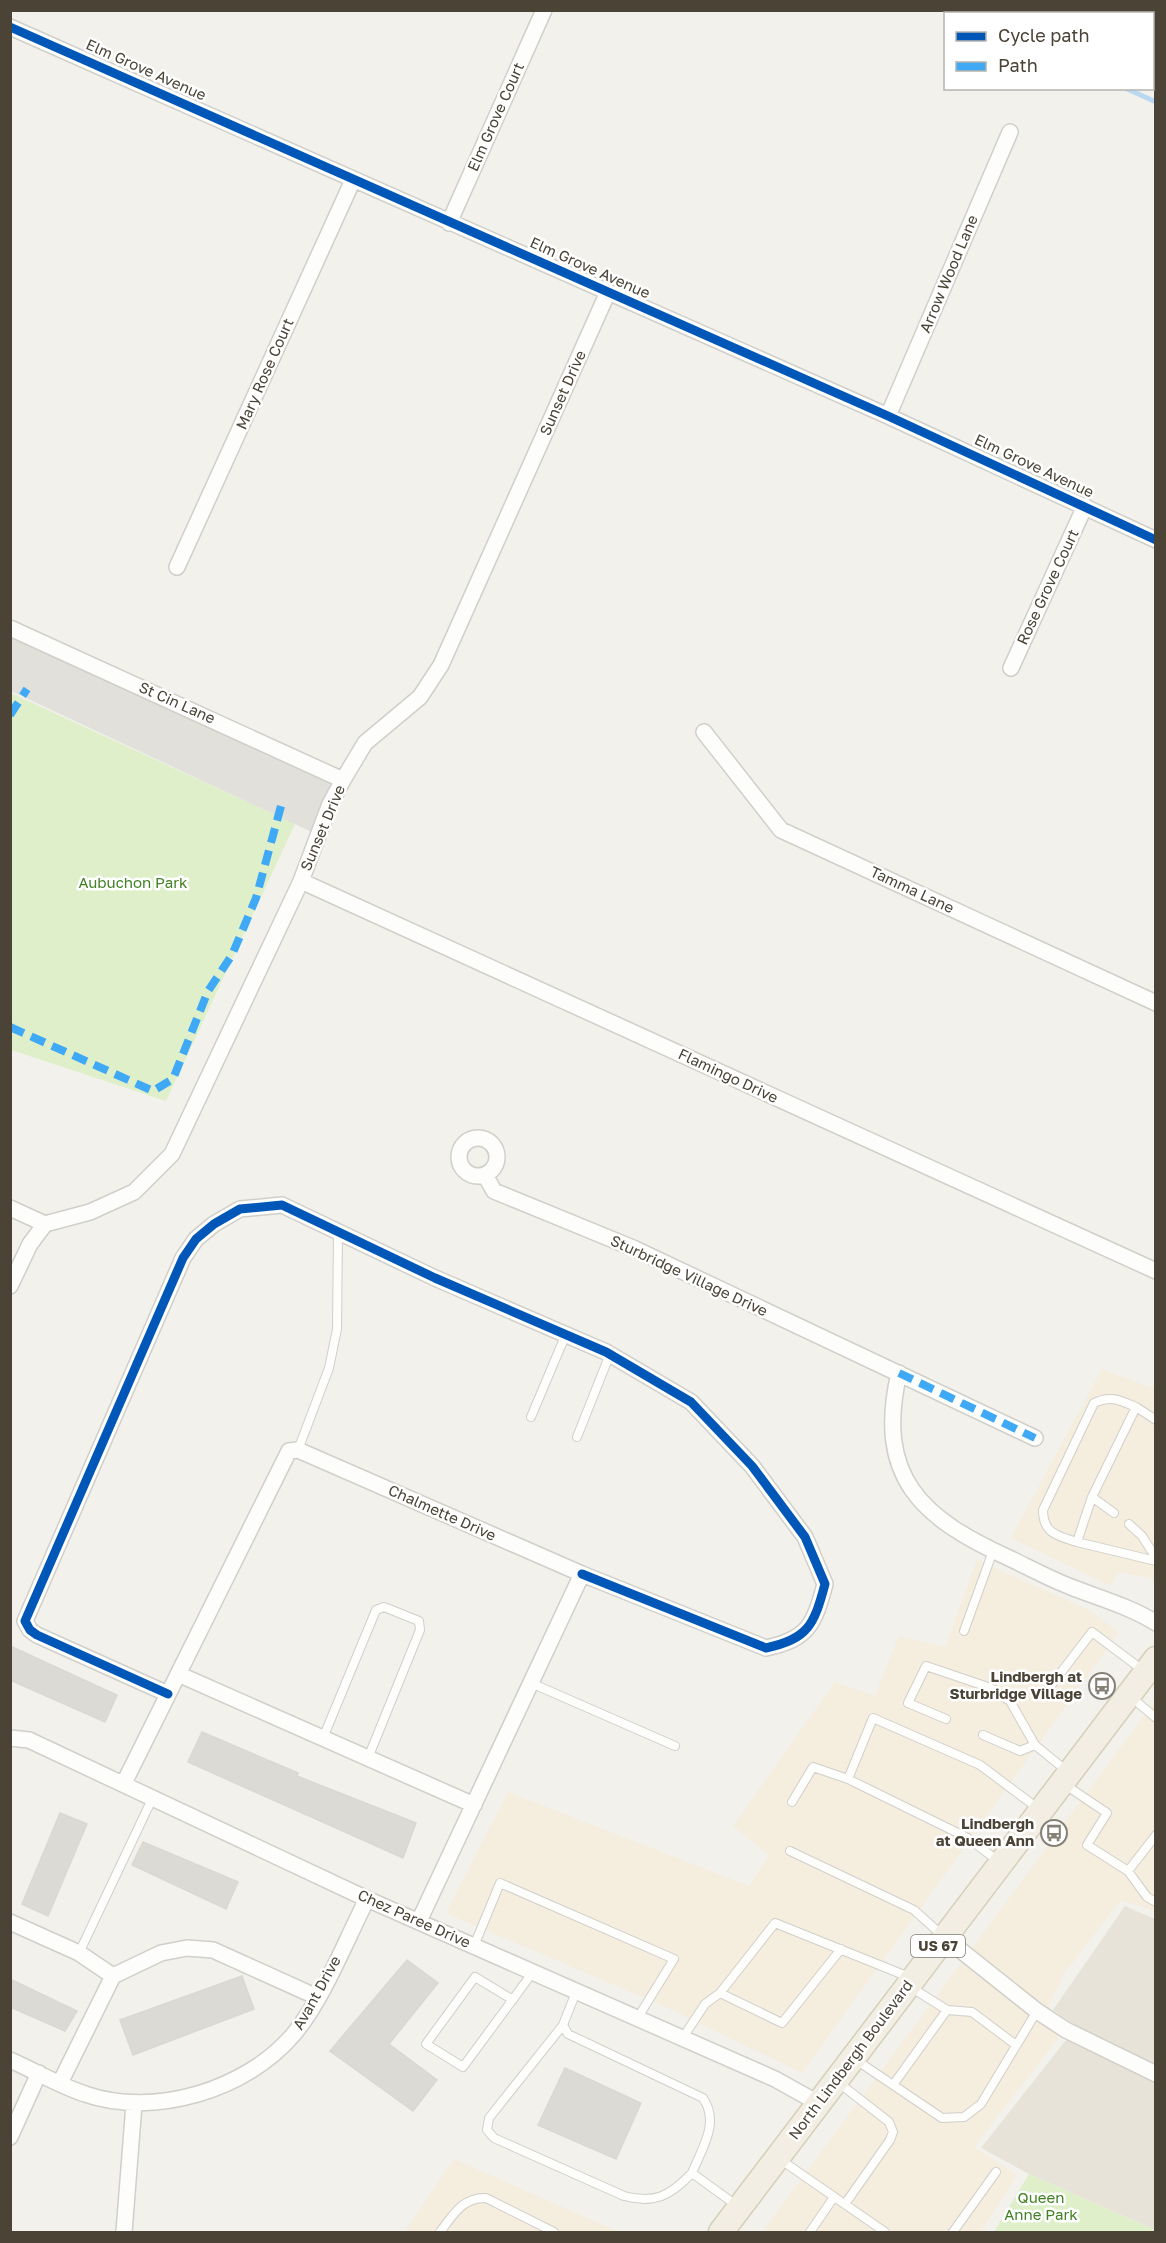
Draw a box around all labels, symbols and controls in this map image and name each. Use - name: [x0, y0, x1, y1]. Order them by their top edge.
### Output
- legend: [944, 12, 1154, 90]
- text: Cycle path: [998, 24, 1090, 46]
- street label: Elm Grove Avenue: [84, 35, 209, 104]
- text: Path: [998, 54, 1038, 76]
- street label: Elm Grove Court: [463, 60, 527, 174]
- street label: Arrow Wood Lane: [915, 212, 981, 335]
- street label: Elm Grove Avenue: [528, 233, 653, 302]
- street label: Mary Rose Court: [232, 315, 297, 432]
- street label: Sunset Drive: [535, 347, 589, 438]
- street label: Elm Grove Avenue: [972, 430, 1097, 501]
- street label: Rose Grove Court: [1012, 526, 1082, 647]
- street label: St Cin Lane: [137, 677, 218, 727]
- street label: Sunset Drive: [296, 782, 348, 873]
- street label: Tamma Lane: [868, 862, 957, 916]
- park label: Aubuchon Park: [79, 873, 188, 891]
- street label: Flamingo Drive: [676, 1044, 781, 1106]
- street label: Sturbridge Village Drive: [608, 1231, 771, 1320]
- street label: Chalmette Drive: [386, 1480, 499, 1544]
- place label: Lindbergh at Sturbridge Village: [950, 1667, 1082, 1702]
- bus stop icon: Lindbergh at Sturbridge Village: [1087, 1671, 1117, 1701]
- place label: Lindbergh at Queen Ann: [936, 1814, 1034, 1849]
- bus stop icon: Lindbergh at Queen Ann: [1039, 1818, 1069, 1848]
- street label: Chez Paree Drive: [355, 1885, 474, 1951]
- road number: US 67: [911, 1935, 965, 1957]
- street label: Avant Drive: [288, 1952, 344, 2033]
- street label: North Lindbergh Boulevard: [784, 1976, 916, 2143]
- park label: Queen Anne Park: [1004, 2188, 1078, 2223]

